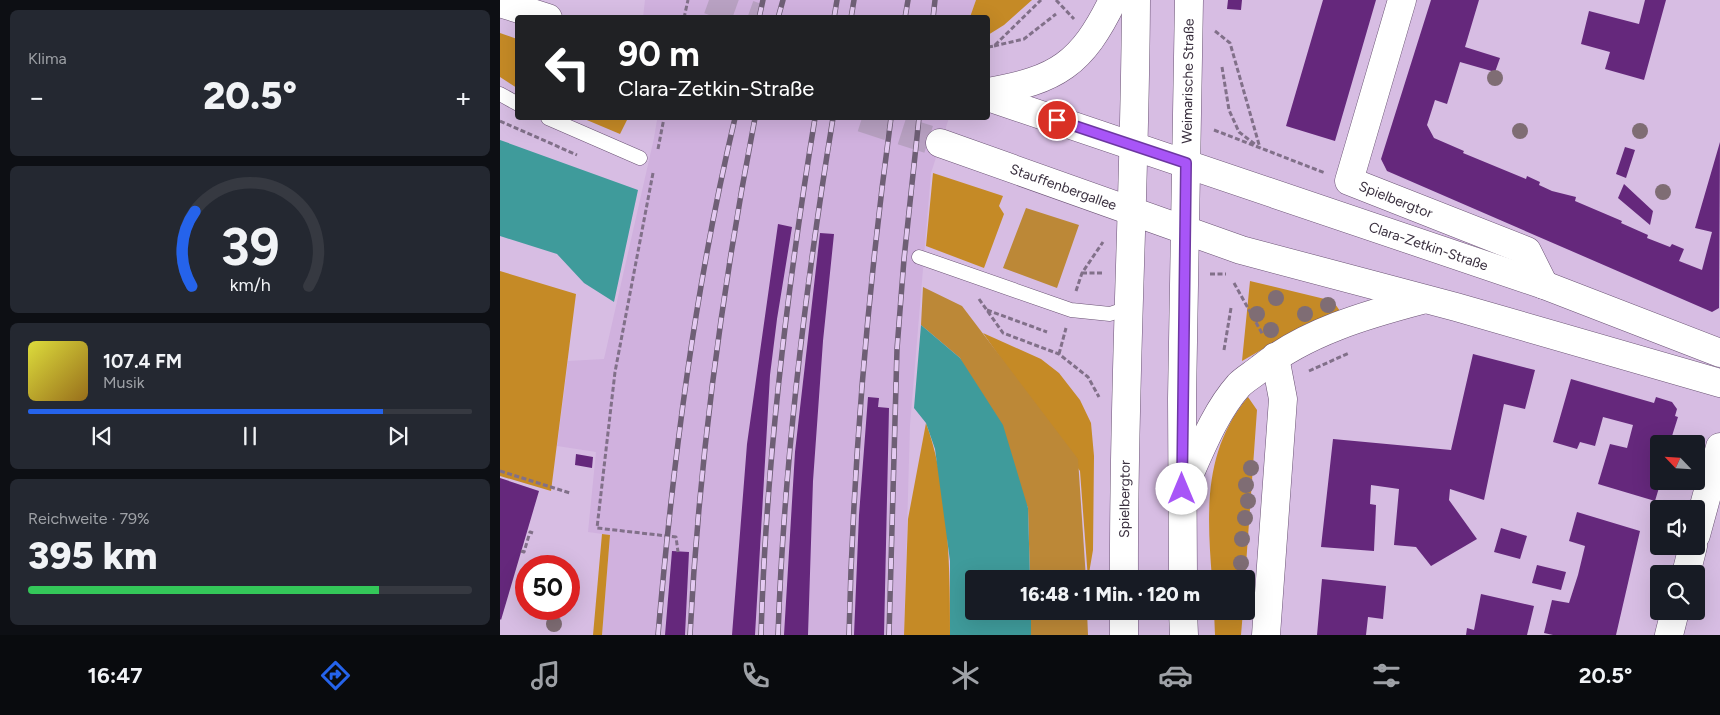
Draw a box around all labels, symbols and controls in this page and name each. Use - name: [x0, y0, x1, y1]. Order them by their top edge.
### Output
- street label: Weimarische Straße: [1178, 18, 1197, 144]
- text: 90 m: [618, 33, 700, 75]
- icon: left: [535, 35, 600, 100]
- text: Klima: [28, 49, 67, 68]
- text: 20.5°: [203, 73, 297, 119]
- text: Clara-Zetkin-Straße: [618, 75, 814, 102]
- text: −: [28, 80, 45, 114]
- text: +: [455, 80, 472, 114]
- pin: [1036, 99, 1078, 141]
- icon: arrive: [1043, 106, 1071, 134]
- street label: Stauffenbergallee: [1008, 160, 1119, 214]
- street label: Spielbergtor: [1357, 177, 1435, 222]
- text: 39: [220, 216, 280, 278]
- street label: Clara-Zetkin-Straße: [1367, 218, 1491, 274]
- text: km/h: [230, 274, 270, 295]
- text: 107.4 FM: [103, 350, 182, 373]
- text: Musik: [103, 373, 144, 392]
- icon: previous: [88, 422, 116, 450]
- icon: pause: [236, 422, 264, 450]
- icon: next: [384, 422, 412, 450]
- north arrow: [1650, 435, 1705, 490]
- map controls: [1650, 435, 1705, 620]
- street label: Spielbergtor: [1115, 460, 1133, 538]
- position arrow: [1155, 462, 1207, 514]
- button: sound: [1650, 500, 1705, 555]
- text: Reichweite · 79%: [28, 509, 150, 528]
- text: 395 km: [28, 533, 158, 579]
- speed limit sign: 50: [515, 555, 580, 620]
- button: search: [1650, 565, 1705, 620]
- text: 16:48 · 1 Min. · 120 m: [1020, 583, 1200, 606]
- icon: directions: [318, 658, 353, 693]
- icon: music: [528, 658, 563, 693]
- icon: phone: [738, 658, 773, 693]
- icon: climate: [948, 658, 983, 693]
- icon: car: [1158, 658, 1193, 693]
- icon: filters: [1369, 658, 1404, 693]
- text: 16:47: [88, 662, 142, 689]
- text: 20.5°: [1579, 662, 1632, 689]

